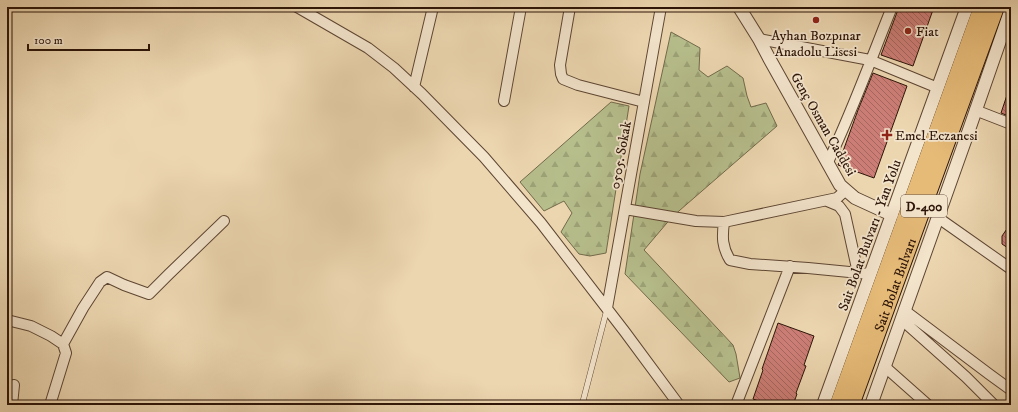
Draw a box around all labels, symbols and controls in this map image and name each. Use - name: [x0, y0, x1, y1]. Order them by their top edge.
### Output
- marker: Ayhan Bozpınar Anadolu Lisesi: [811, 15, 821, 25]
- place label: Fiat: [916, 23, 939, 41]
- scale bar: [28, 26, 149, 52]
- marker: Fiat: [903, 26, 913, 36]
- place label: Ayhan Bozpınar Anadolu Lisesi: [771, 27, 862, 61]
- text: 100 m: [34, 33, 63, 48]
- street label: Genç Osman Caddesi: [786, 70, 860, 180]
- street label: 0505. Sokak: [606, 120, 636, 191]
- place label: Emel Eczanesi: [895, 127, 978, 145]
- marker: Emel Eczanesi: [882, 130, 892, 140]
- street label: Sait Bolat Bulvarı - Yan Yolu: [834, 157, 904, 313]
- road number: D-400: [901, 195, 947, 217]
- street label: Sait Bolat Bulvarı: [870, 236, 920, 334]

